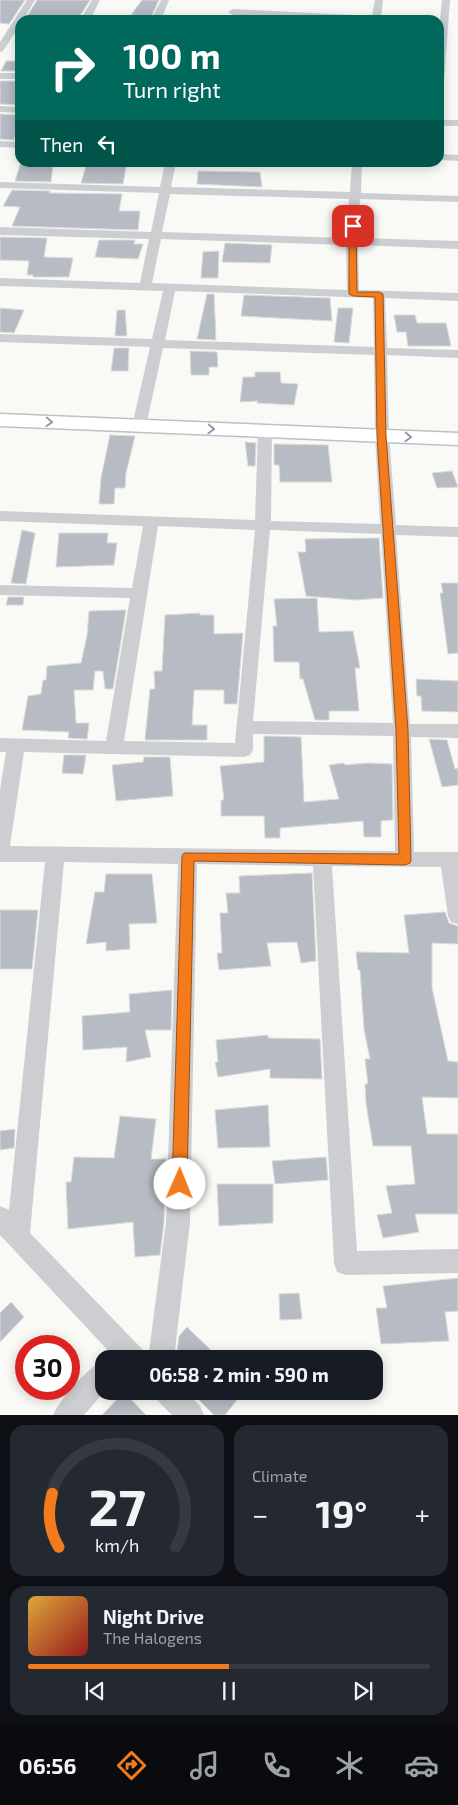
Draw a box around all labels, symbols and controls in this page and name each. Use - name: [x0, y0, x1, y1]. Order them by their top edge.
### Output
- text: 100 m: [123, 34, 221, 76]
- icon: right: [40, 35, 105, 100]
- text: Turn right: [123, 76, 221, 102]
- icon: left: [93, 130, 121, 158]
- text: Then: [40, 133, 83, 156]
- pin: [332, 205, 374, 247]
- icon: arrive: [339, 212, 367, 240]
- one-way arrow: [45, 417, 53, 427]
- one-way arrow: [208, 424, 215, 434]
- one-way arrow: [405, 432, 413, 442]
- position arrow: [153, 1157, 205, 1209]
- speed limit sign: 30: [15, 1335, 80, 1400]
- text: 06:58 · 2 min · 590 m: [149, 1363, 329, 1386]
- text: Climate: [252, 1466, 307, 1485]
- text: 27: [88, 1474, 146, 1536]
- text: 19°: [316, 1490, 367, 1536]
- text: −: [252, 1497, 268, 1531]
- text: +: [415, 1497, 430, 1531]
- text: km/h: [95, 1534, 139, 1556]
- text: Night Drive: [103, 1605, 204, 1628]
- text: The Halogens: [103, 1628, 202, 1647]
- icon: previous: [81, 1677, 109, 1705]
- icon: pause: [215, 1677, 243, 1705]
- icon: next: [349, 1677, 377, 1705]
- icon: directions: [114, 1748, 149, 1783]
- icon: music: [187, 1748, 222, 1783]
- icon: phone: [259, 1748, 294, 1783]
- icon: climate: [332, 1748, 367, 1783]
- icon: car: [404, 1748, 439, 1783]
- text: 06:56: [19, 1752, 76, 1778]

